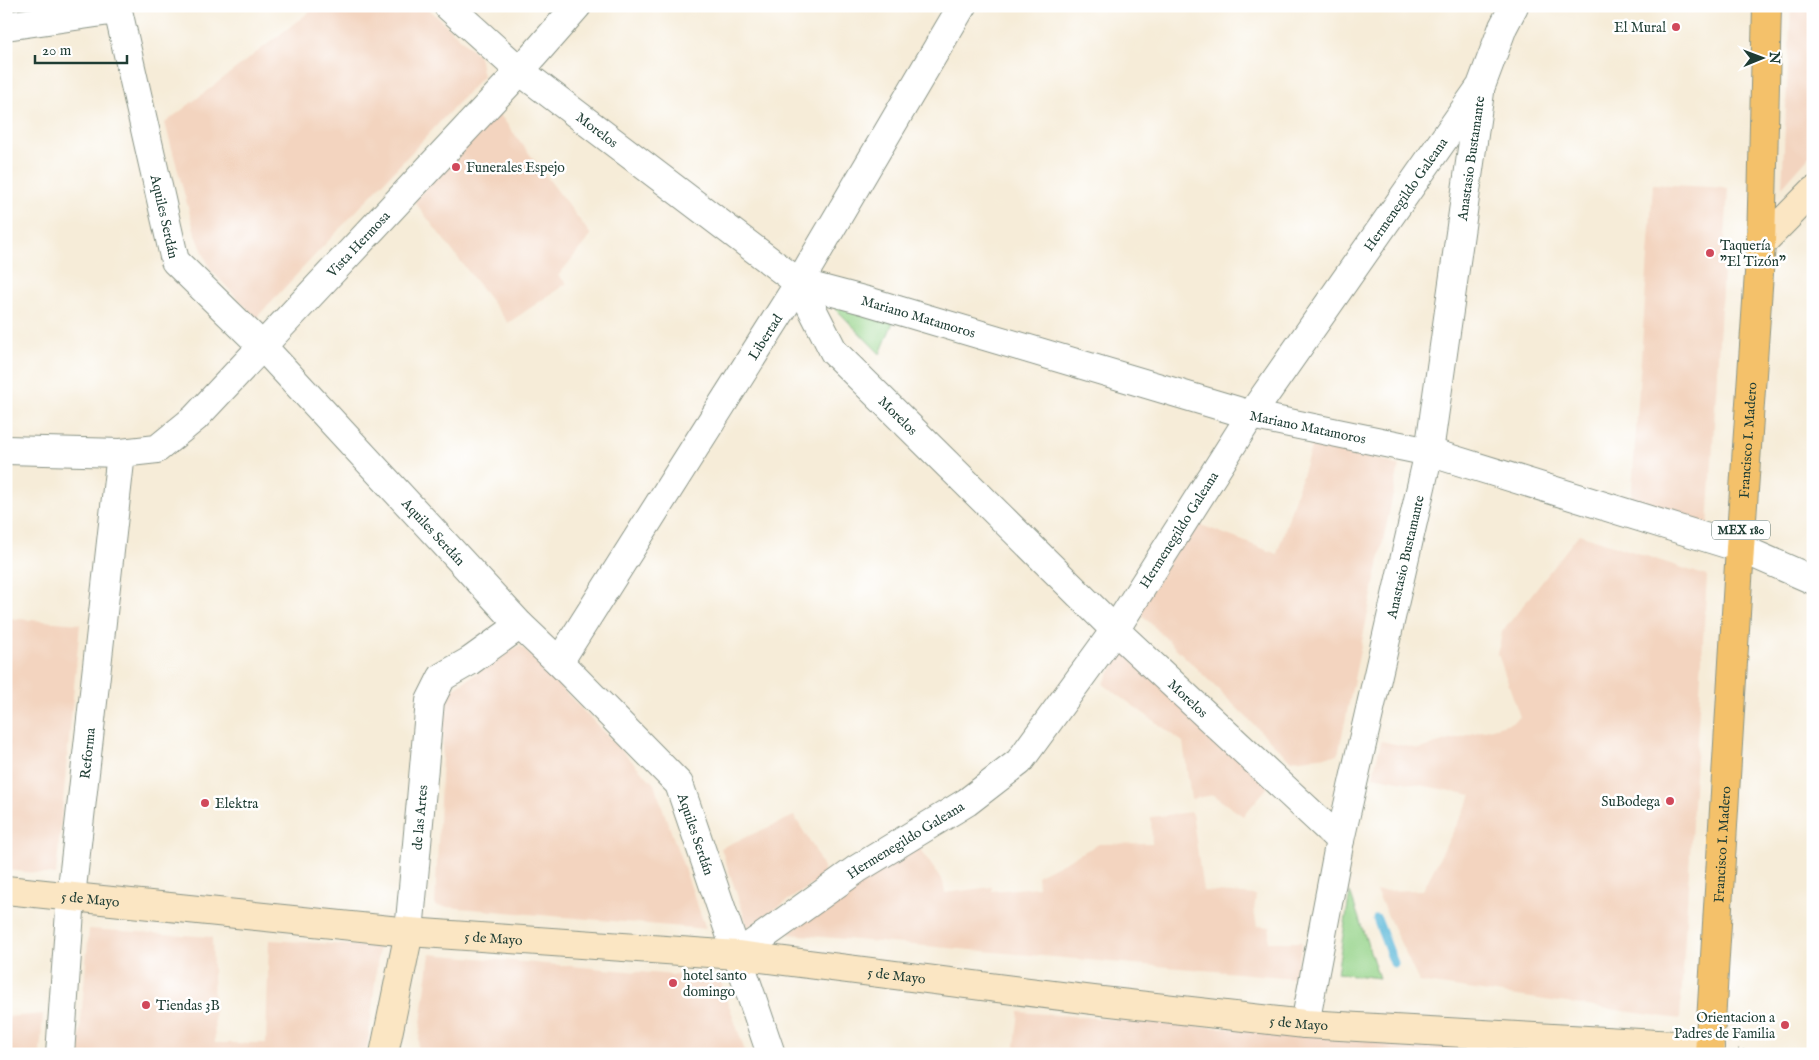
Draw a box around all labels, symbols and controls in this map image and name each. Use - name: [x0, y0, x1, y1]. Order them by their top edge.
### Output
- place label: El Mural: [1614, 19, 1666, 37]
- marker: El Mural: [1670, 21, 1682, 33]
- scale bar: [35, 32, 128, 64]
- north arrow: [1736, 32, 1786, 82]
- text: 20 m: [42, 41, 72, 60]
- text: N: [1765, 51, 1783, 64]
- street label: Anastasio Bustamante: [1454, 94, 1489, 223]
- street label: Morelos: [572, 109, 621, 152]
- street label: Hermenegildo Galeana: [1360, 134, 1453, 255]
- place label: Funerales Espejo: [466, 159, 565, 177]
- marker: Funerales Espejo: [450, 161, 462, 173]
- street label: Aquiles Serdán: [145, 172, 182, 261]
- street label: Vista Hermosa: [323, 207, 395, 282]
- place label: Taquería "El Tizón": [1720, 237, 1786, 271]
- marker: Taquería "El Tizón": [1704, 247, 1716, 259]
- street label: Mariano Matamoros: [859, 292, 977, 343]
- street label: Libertad: [745, 310, 787, 364]
- street label: Francisco I. Madero: [1735, 381, 1761, 499]
- street label: Morelos: [874, 393, 921, 440]
- street label: Mariano Matamoros: [1248, 407, 1367, 449]
- street label: Hermenegildo Galeana: [1136, 468, 1223, 592]
- street label: Anastasio Bustamante: [1383, 493, 1429, 621]
- street label: Aquiles Serdán: [397, 494, 469, 570]
- road number: MEX 180: [1712, 520, 1770, 540]
- street label: Morelos: [1164, 676, 1211, 722]
- street label: Reforma: [76, 726, 100, 780]
- street label: de las Artes: [408, 784, 432, 851]
- street label: Francisco I. Madero: [1710, 785, 1735, 903]
- street label: Aquiles Serdán: [673, 790, 718, 878]
- place label: SuBodega: [1601, 793, 1661, 811]
- place label: Elektra: [215, 795, 259, 813]
- marker: SuBodega: [1664, 795, 1676, 807]
- marker: Elektra: [199, 797, 211, 809]
- street label: Hermenegildo Galeana: [843, 797, 969, 884]
- street label: 5 de Mayo: [60, 888, 121, 912]
- street label: 5 de Mayo: [464, 928, 524, 950]
- street label: 5 de Mayo: [867, 964, 927, 989]
- place label: hotel santo domingo: [683, 967, 747, 1001]
- marker: hotel santo domingo: [667, 977, 679, 989]
- place label: Tiendas 3B: [156, 997, 220, 1015]
- marker: Tiendas 3B: [140, 999, 152, 1011]
- place label: Orientacion a Padres de Familia: [1674, 1009, 1776, 1043]
- street label: 5 de Mayo: [1269, 1012, 1329, 1035]
- marker: Orientacion a Padres de Familia: [1779, 1019, 1791, 1031]

